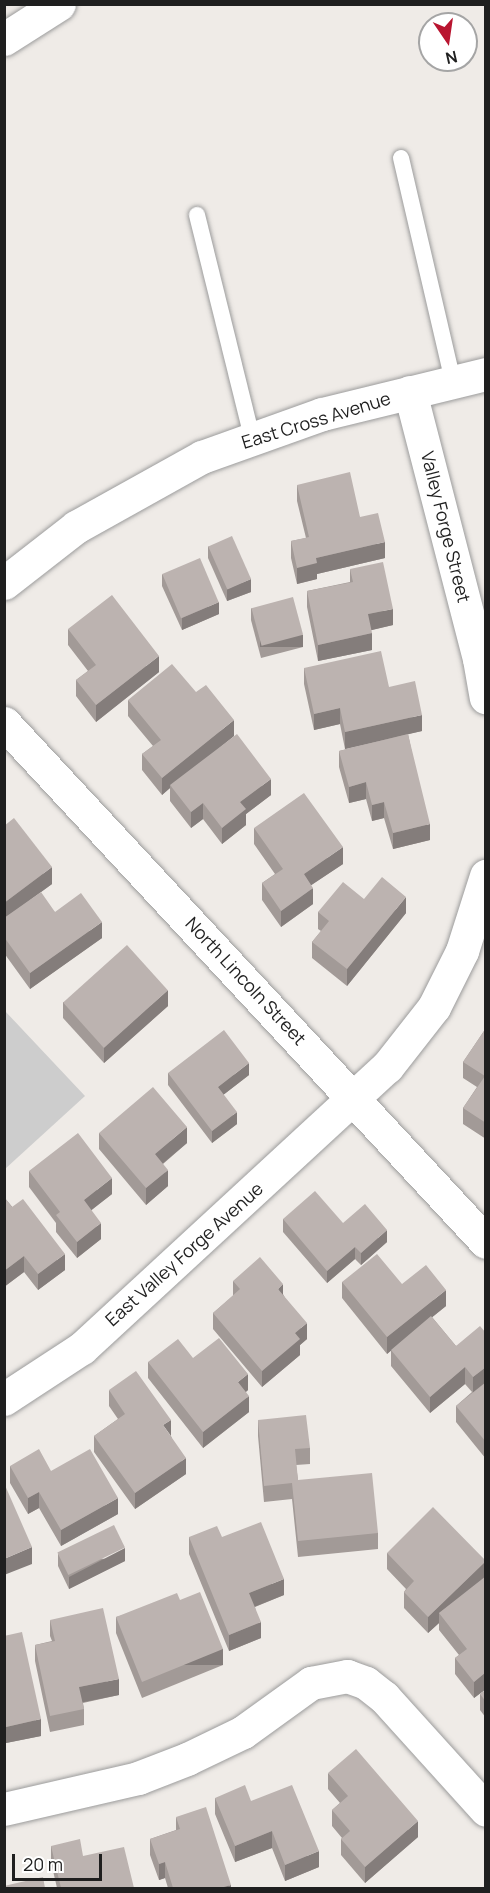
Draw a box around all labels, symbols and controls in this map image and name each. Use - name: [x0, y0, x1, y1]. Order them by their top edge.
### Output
- north arrow: [418, 12, 478, 72]
- text: N: [444, 46, 460, 70]
- street label: East Cross Avenue: [239, 387, 393, 453]
- street label: Valley Forge Street: [417, 449, 475, 605]
- street label: North Lincoln Street: [181, 913, 311, 1049]
- street label: East Valley Forge Avenue: [101, 1178, 267, 1330]
- scale bar: [15, 1842, 105, 1880]
- text: 20 m: [23, 1852, 63, 1876]

